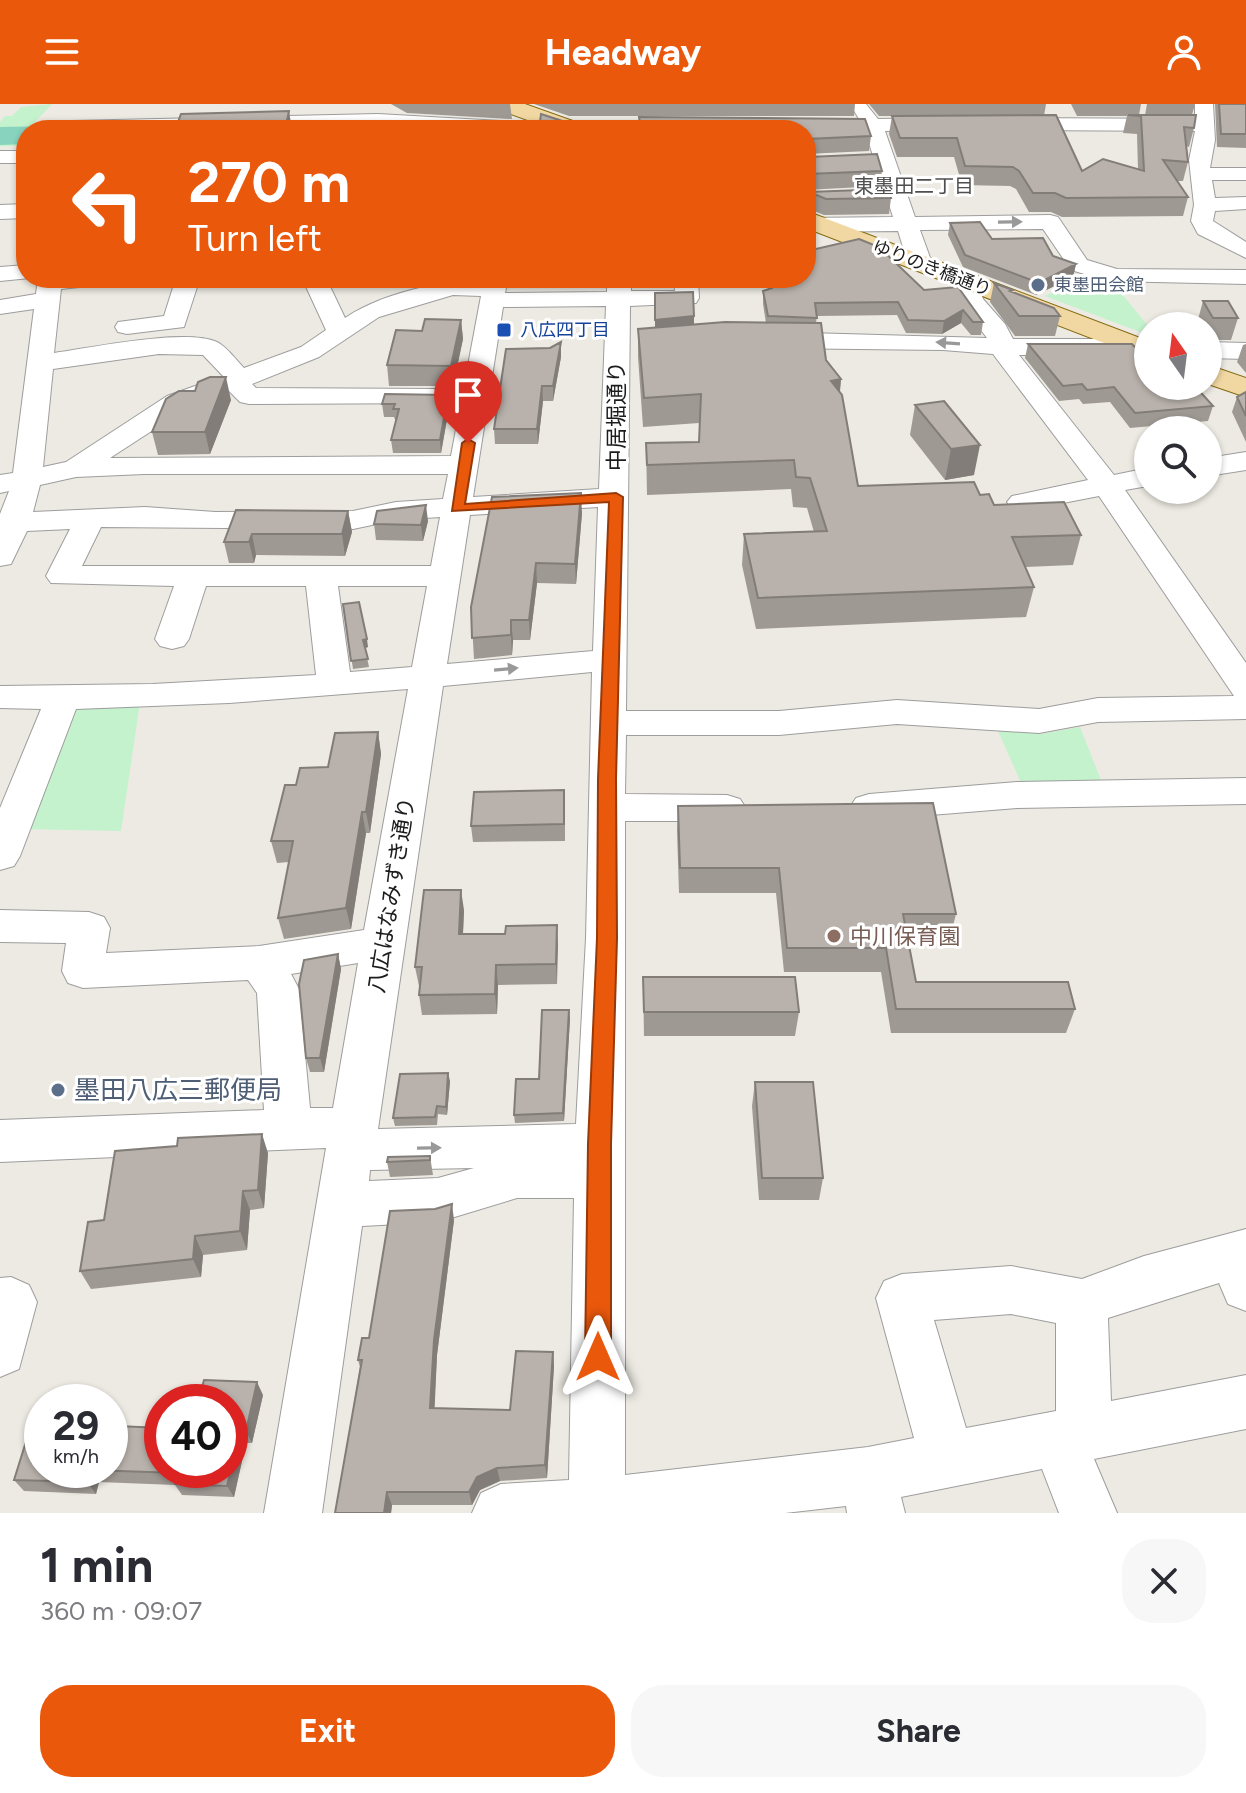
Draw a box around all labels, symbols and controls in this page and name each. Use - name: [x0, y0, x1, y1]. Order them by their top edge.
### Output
- icon: menu: [40, 30, 84, 74]
- icon: person: [1162, 30, 1206, 74]
- text: Headway: [545, 31, 701, 74]
- text: 270 m: [188, 149, 350, 216]
- icon: left: [56, 152, 160, 256]
- district label: 東墨田二丁目: [854, 174, 974, 198]
- one-way arrow: [998, 216, 1023, 229]
- text: Turn left: [188, 217, 322, 260]
- street label: ゆりのき橋通り: [869, 235, 995, 301]
- place label: 東墨田会館: [1054, 274, 1144, 296]
- marker: 東墨田会館: [1029, 276, 1047, 294]
- north arrow: [1134, 312, 1222, 400]
- map controls: [1134, 312, 1222, 504]
- place label: 八広四丁目: [520, 319, 610, 341]
- marker: 八広四丁目: [495, 321, 513, 339]
- one-way arrow: [935, 336, 960, 349]
- pin: [434, 361, 502, 443]
- street label: 中居堀通り: [603, 361, 630, 471]
- icon: arrive: [446, 373, 490, 417]
- button: search: [1134, 416, 1222, 504]
- one-way arrow: [494, 663, 519, 676]
- street label: 八広はなみずき通り: [363, 795, 420, 995]
- place label: 中川保育園: [850, 923, 960, 950]
- marker: 中川保育園: [825, 927, 843, 945]
- place label: 墨田八広三郵便局: [74, 1074, 282, 1106]
- marker: 墨田八広三郵便局: [49, 1081, 67, 1099]
- one-way arrow: [417, 1142, 442, 1155]
- position arrow: [556, 1315, 640, 1399]
- speed limit sign: 40: [144, 1384, 248, 1488]
- text: 29: [53, 1402, 99, 1450]
- text: km/h: [53, 1444, 99, 1468]
- text: 1 min: [40, 1536, 153, 1594]
- button: close: [1122, 1539, 1206, 1623]
- text: 360 m · 09:07: [40, 1595, 202, 1627]
- button: Exit: [40, 1685, 615, 1777]
- button: Share: [631, 1685, 1206, 1777]

